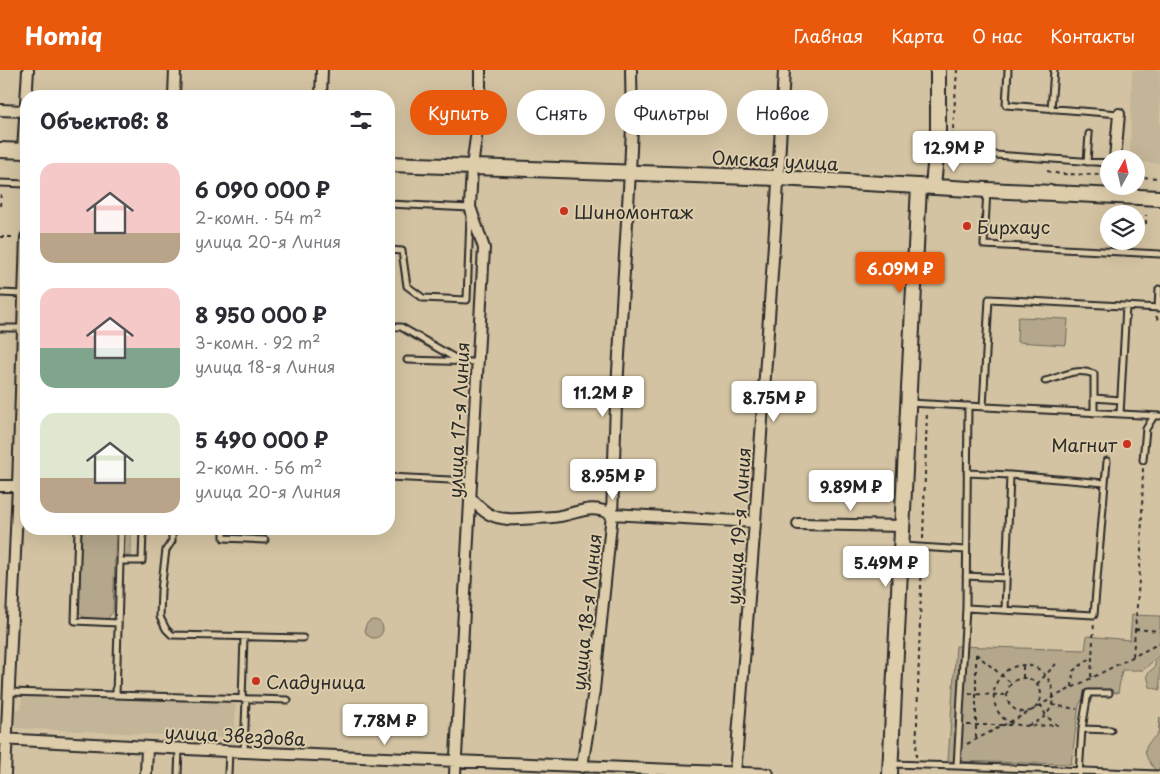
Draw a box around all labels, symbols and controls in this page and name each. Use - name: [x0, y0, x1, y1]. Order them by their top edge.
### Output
- text: Homiq: [25, 17, 102, 53]
- text: Главная: [794, 22, 863, 49]
- text: Карта: [891, 22, 944, 49]
- text: О нас: [972, 22, 1022, 49]
- text: Контакты: [1050, 22, 1135, 49]
- chip: Купить: [410, 90, 507, 135]
- chip: Снять: [517, 90, 605, 135]
- chip: Фильтры: [615, 90, 727, 135]
- chip: Новое: [737, 90, 828, 135]
- text: Объектов: 8: [40, 104, 169, 136]
- icon: filters: [347, 106, 375, 134]
- pin: 12.9M ₽: [908, 131, 1000, 173]
- text: 12.9M ₽: [924, 135, 984, 159]
- street label: Омская улица: [711, 143, 840, 177]
- north arrow: [1100, 150, 1145, 195]
- map controls: [1100, 150, 1145, 250]
- text: 6 090 000 ₽: [195, 173, 330, 205]
- icon: home: [80, 183, 140, 243]
- place label: Шиномонтаж: [574, 198, 694, 225]
- text: 2-комн. · 54 m²: [195, 205, 322, 229]
- marker: Шиномонтаж: [558, 205, 570, 217]
- button: layers: [1100, 205, 1145, 250]
- place label: Бирхаус: [977, 213, 1050, 240]
- marker: Бирхаус: [961, 220, 973, 232]
- text: улица 20-я Линия: [195, 229, 341, 253]
- pin: 6.09M ₽: [854, 252, 946, 294]
- text: 6.09M ₽: [867, 256, 933, 280]
- text: 8 950 000 ₽: [195, 298, 327, 330]
- icon: home: [80, 308, 140, 368]
- text: 3-комн. · 92 m²: [195, 330, 320, 354]
- street label: улица 17-я Линия: [440, 341, 476, 499]
- text: улица 18-я Линия: [195, 354, 335, 378]
- pin: 11.2M ₽: [557, 376, 649, 418]
- text: 11.2M ₽: [573, 380, 633, 404]
- pin: 8.75M ₽: [728, 380, 820, 423]
- text: 8.75M ₽: [742, 385, 806, 409]
- text: 5 490 000 ₽: [195, 423, 328, 455]
- place label: Магнит: [1051, 431, 1118, 458]
- icon: home: [80, 433, 140, 493]
- marker: Магнит: [1121, 438, 1133, 450]
- street label: улица 19-я Линия: [719, 446, 757, 606]
- text: 2-комн. · 56 m²: [195, 455, 322, 479]
- pin: 8.95M ₽: [567, 458, 659, 501]
- text: 8.95M ₽: [581, 463, 645, 487]
- pin: 9.89M ₽: [805, 470, 897, 512]
- text: 9.89M ₽: [820, 474, 882, 498]
- text: улица 20-я Линия: [195, 479, 341, 503]
- street label: улица 18-я Линия: [564, 532, 608, 692]
- pin: 5.49M ₽: [840, 546, 932, 588]
- text: 5.49M ₽: [854, 550, 918, 574]
- place label: Сладуница: [266, 668, 366, 695]
- marker: Сладуница: [250, 675, 262, 687]
- pin: 7.78M ₽: [339, 704, 431, 746]
- text: 7.78M ₽: [353, 708, 417, 732]
- street label: улица Звездова: [164, 718, 307, 752]

